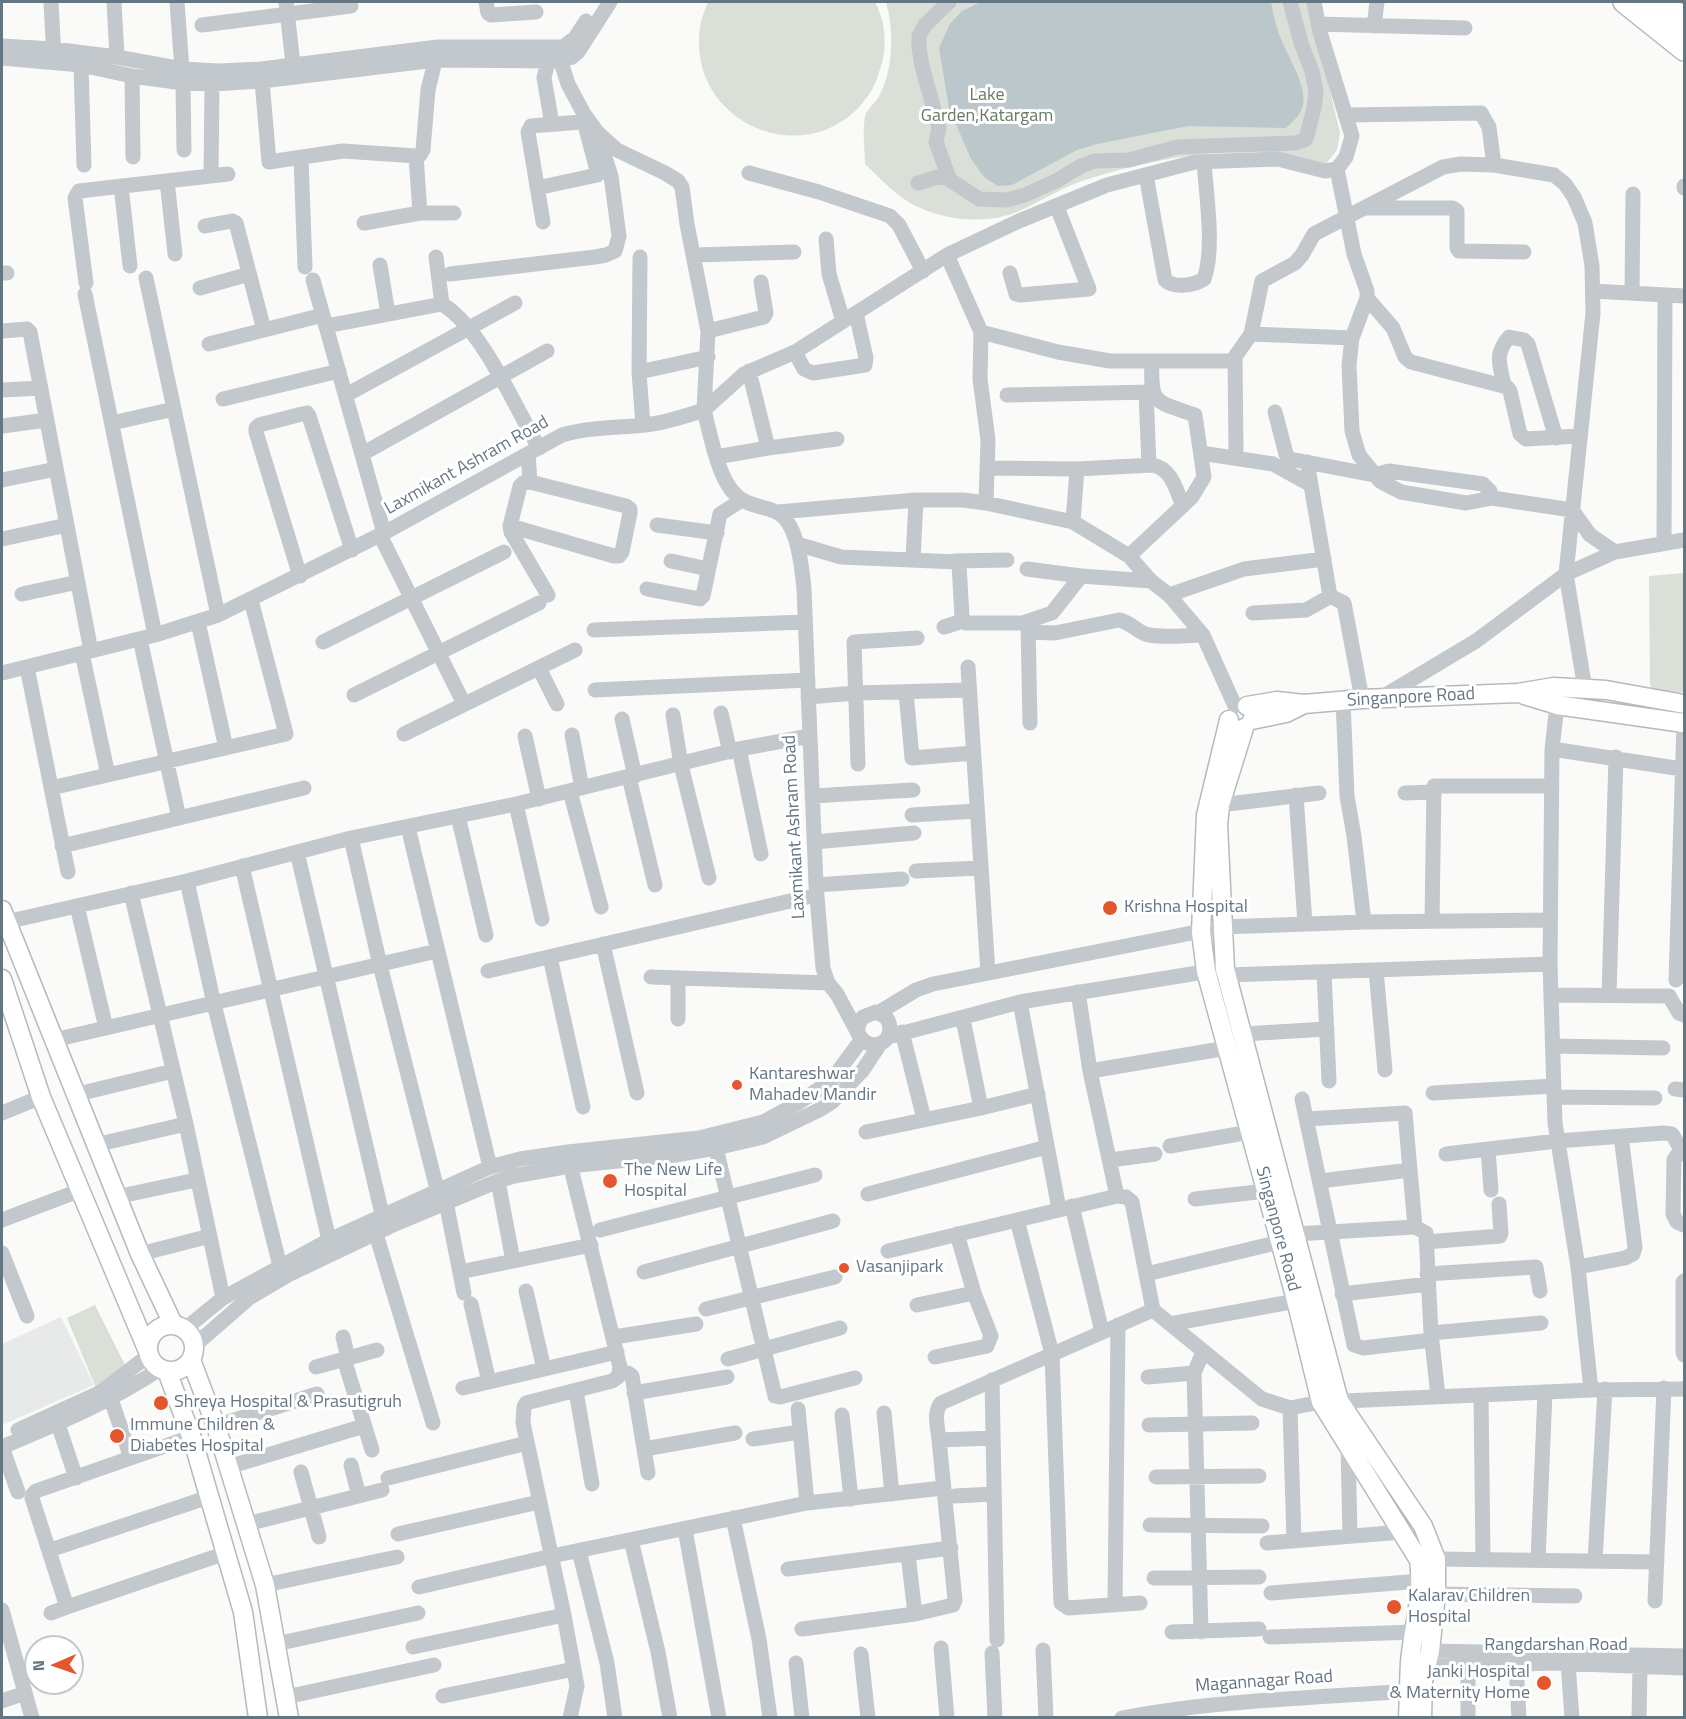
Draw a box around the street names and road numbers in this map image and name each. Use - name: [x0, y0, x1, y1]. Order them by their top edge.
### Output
- street label: Laxmikant Ashram Road: [381, 412, 553, 520]
- street label: Singanpore Road: [1346, 684, 1476, 712]
- street label: Laxmikant Ashram Road: [779, 734, 811, 920]
- street label: Singanpore Road: [1250, 1164, 1304, 1294]
- street label: Rangdarshan Road: [1484, 1635, 1628, 1657]
- street label: Magannagar Road: [1194, 1666, 1334, 1698]

